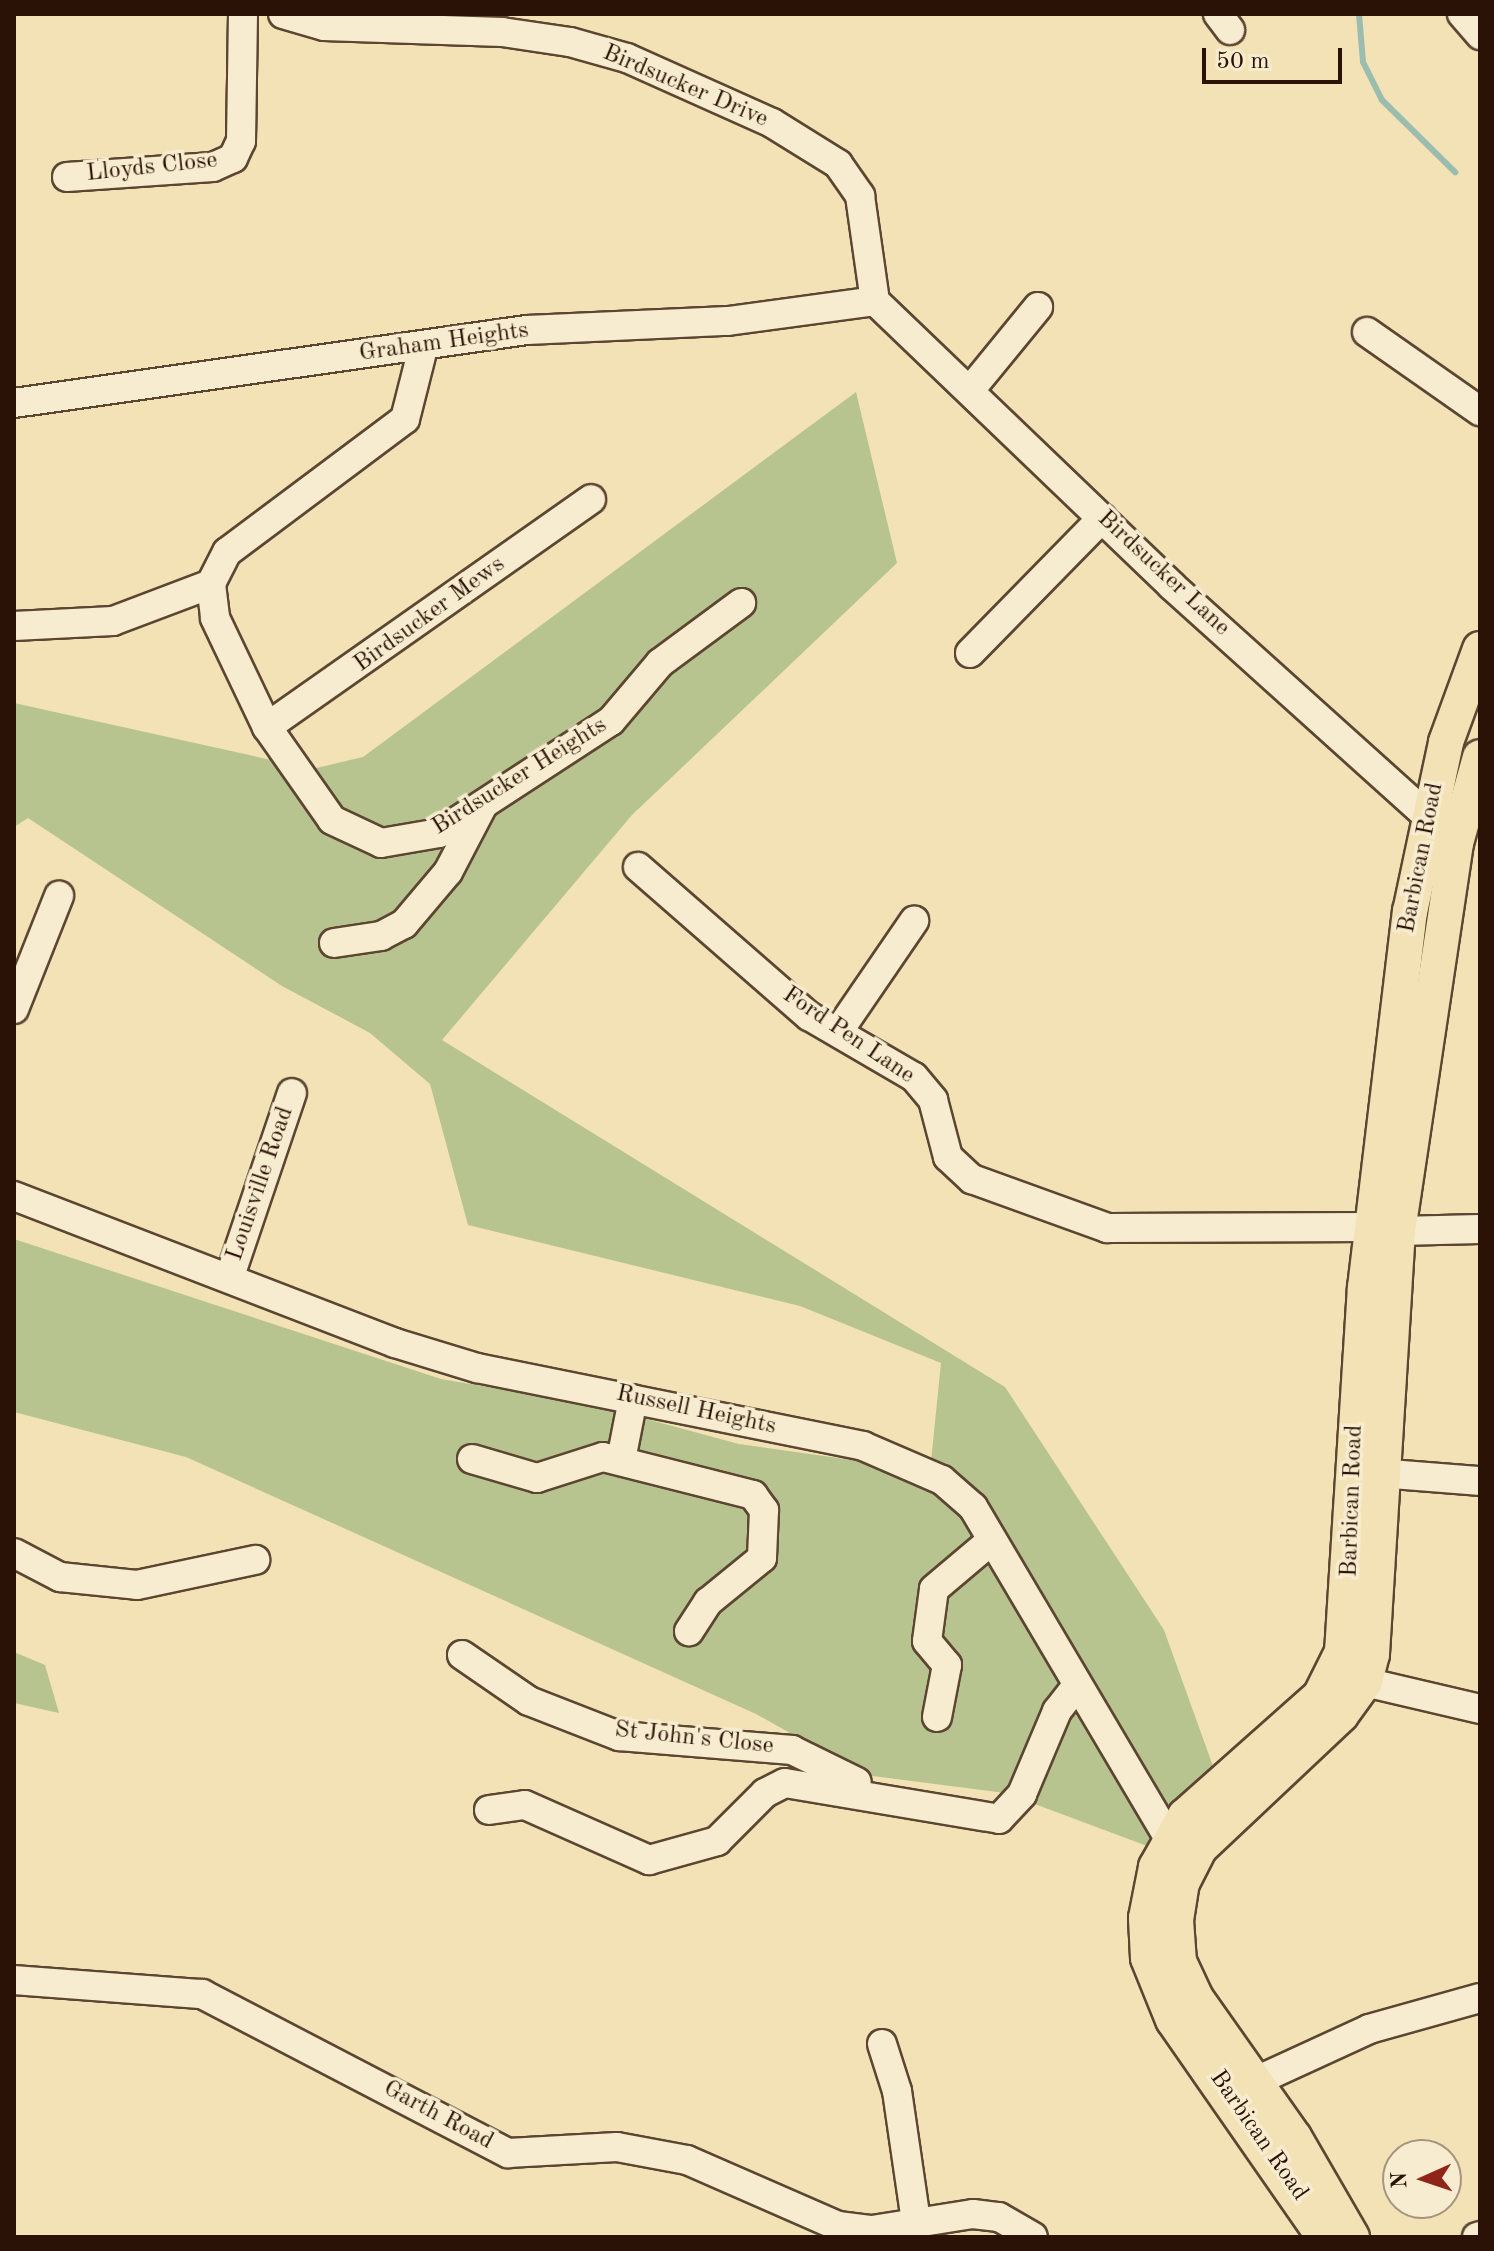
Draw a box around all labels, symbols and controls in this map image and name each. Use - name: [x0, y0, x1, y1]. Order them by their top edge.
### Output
- scale bar: [1206, 32, 1346, 82]
- street label: Birdsucker Drive: [598, 39, 772, 135]
- text: 50 m: [1216, 50, 1270, 74]
- street label: Lloyds Close: [85, 147, 219, 189]
- street label: Graham Heights: [357, 317, 531, 369]
- street label: Birdsucker Lane: [1091, 505, 1235, 643]
- street label: Birdsucker Mews: [349, 551, 511, 679]
- street label: Birdsucker Heights: [427, 712, 613, 842]
- street label: Barbican Road: [1393, 780, 1451, 936]
- street label: Ford Pen Lane: [776, 981, 920, 1091]
- street label: Louisville Road: [221, 1103, 301, 1265]
- street label: Russell Heights: [613, 1380, 779, 1442]
- street label: Barbican Road: [1336, 1424, 1370, 1578]
- street label: St John's Close: [613, 1716, 775, 1762]
- street label: Barbican Road: [1202, 2065, 1314, 2207]
- street label: Garth Road: [378, 2075, 498, 2157]
- north arrow: [1382, 2139, 1462, 2219]
- text: N: [1389, 2171, 1411, 2189]

